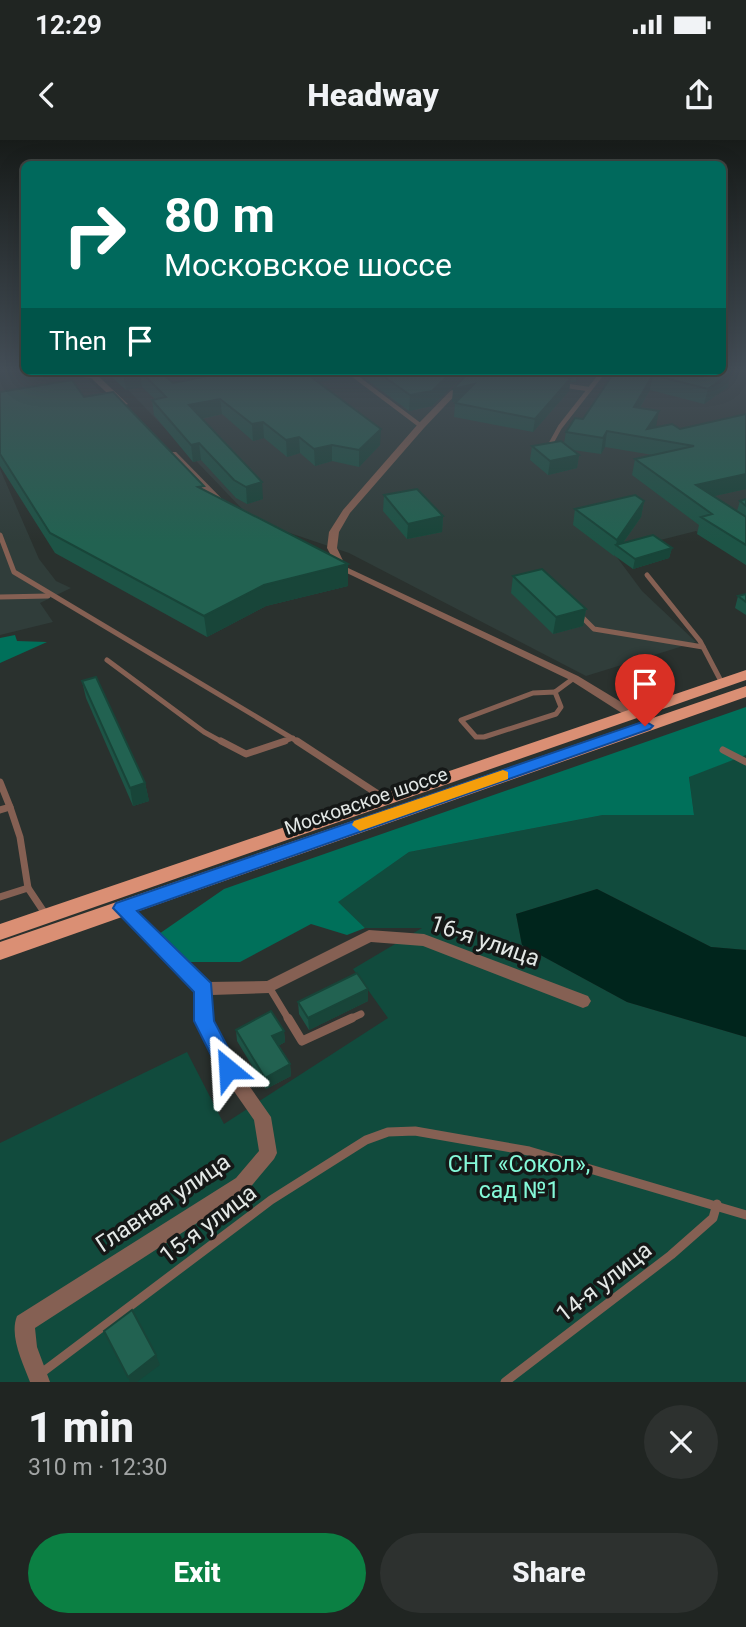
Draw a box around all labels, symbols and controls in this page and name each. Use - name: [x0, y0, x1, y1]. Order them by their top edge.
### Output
- text: 12:29: [35, 10, 102, 40]
- icon: back: [28, 76, 66, 114]
- text: Headway: [307, 76, 439, 114]
- icon: share: [680, 76, 718, 114]
- text: 80 m: [164, 187, 275, 244]
- icon: right: [49, 189, 140, 280]
- text: Московское шоссе: [164, 246, 452, 284]
- icon: arrive: [121, 322, 159, 360]
- text: Then: [49, 326, 107, 356]
- pin: [615, 654, 675, 726]
- icon: arrive: [626, 665, 664, 703]
- street label: Московское шоссе: [281, 762, 451, 840]
- street label: 16-я улица: [427, 910, 543, 972]
- position arrow: [191, 1032, 265, 1106]
- street label: Главная улица: [91, 1148, 235, 1258]
- park label: СНТ «Сокол», сад №1: [448, 1151, 590, 1204]
- street label: 15-я улица: [154, 1179, 262, 1269]
- street label: 14-я улица: [551, 1236, 657, 1328]
- text: 1 min: [28, 1403, 134, 1452]
- button: close: [644, 1405, 718, 1479]
- text: 310 m · 12:30: [28, 1454, 167, 1481]
- button: Exit: [28, 1533, 366, 1613]
- button: Share: [380, 1533, 718, 1613]

